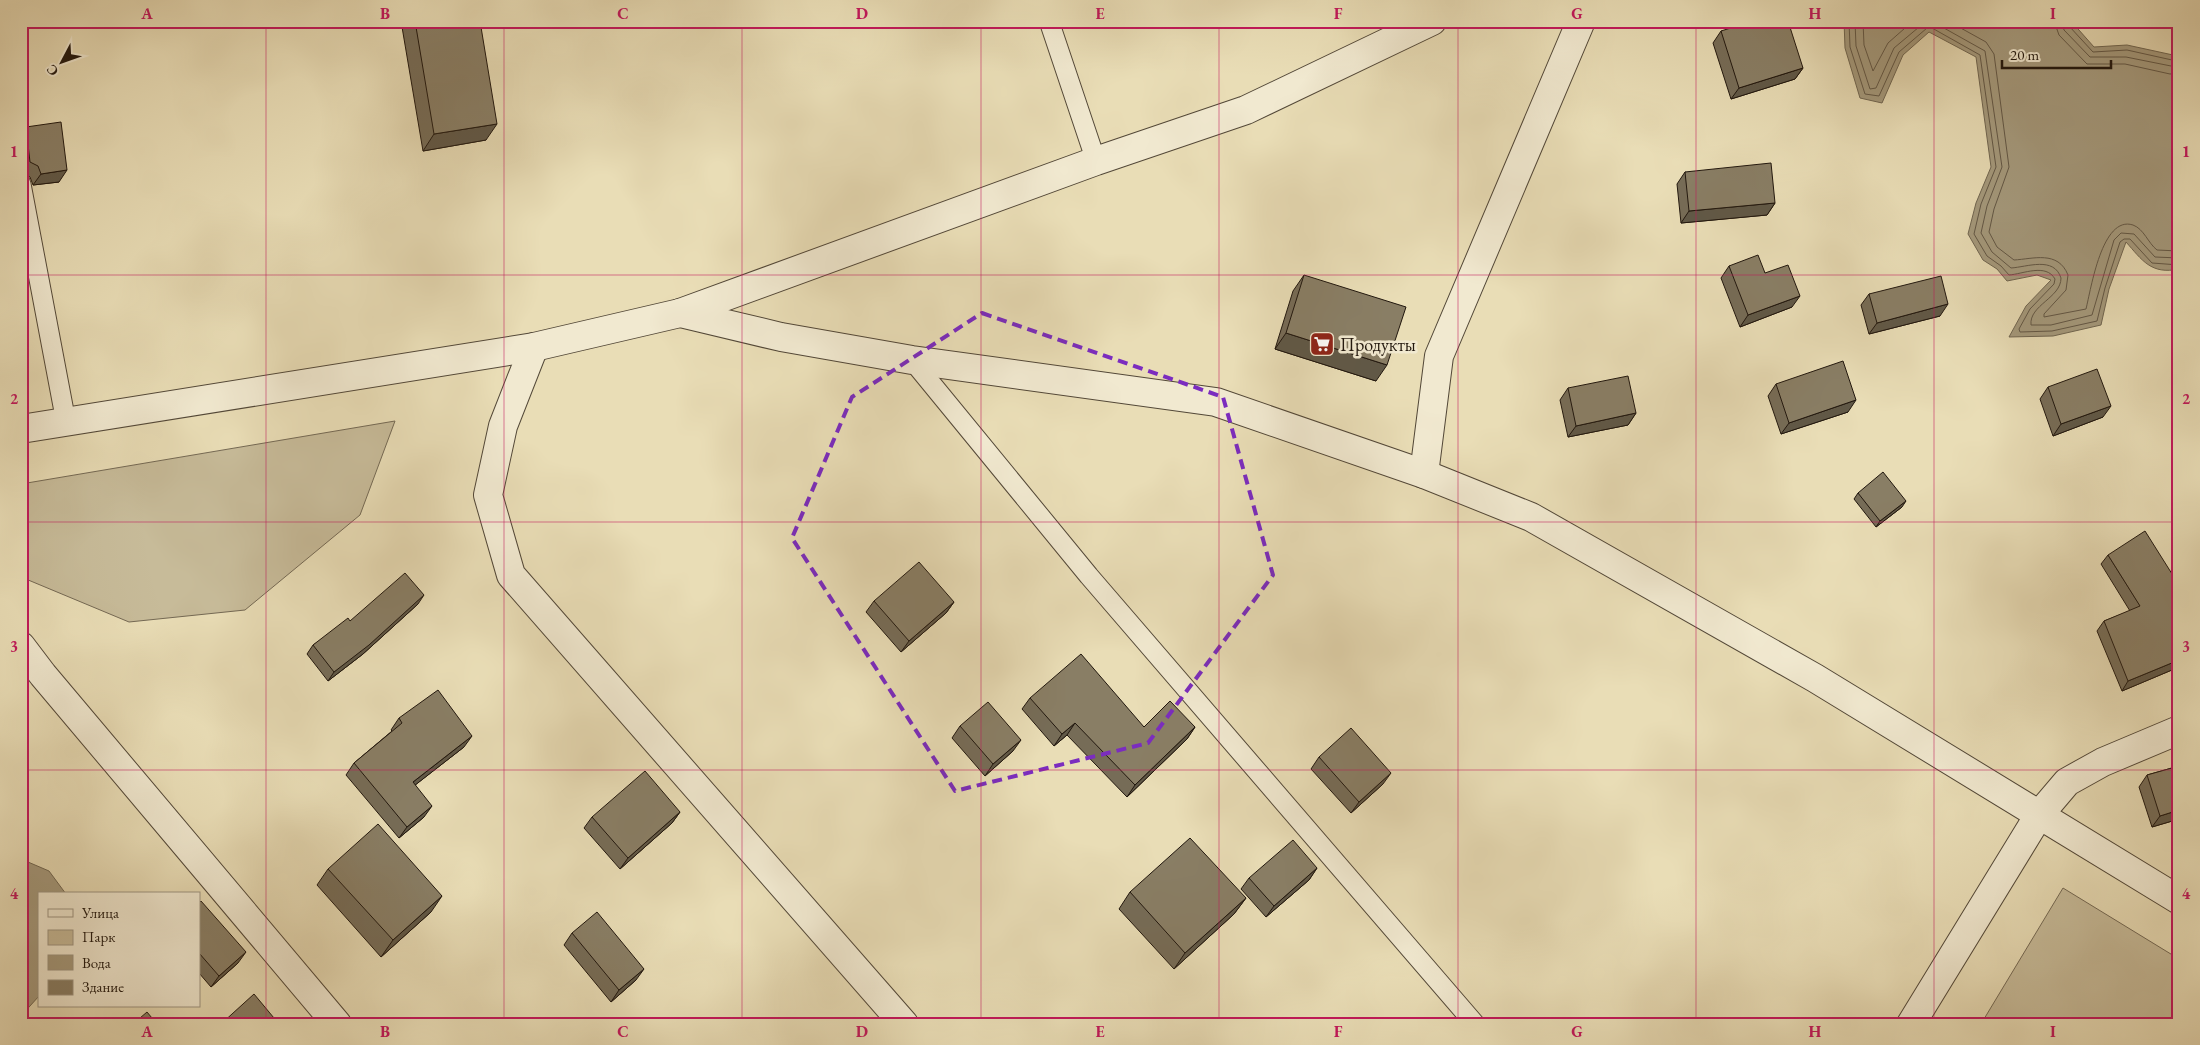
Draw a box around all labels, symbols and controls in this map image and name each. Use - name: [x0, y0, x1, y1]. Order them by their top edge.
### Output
- text: A: [140, 3, 153, 24]
- text: B: [380, 3, 390, 24]
- text: C: [617, 3, 629, 24]
- text: D: [856, 3, 868, 24]
- text: E: [1095, 3, 1105, 24]
- text: F: [1334, 3, 1343, 24]
- text: G: [1571, 3, 1583, 24]
- text: H: [1809, 3, 1822, 24]
- text: I: [2050, 3, 2056, 24]
- north arrow: [38, 38, 88, 88]
- scale bar: [2002, 38, 2111, 70]
- text: 20 m: [2010, 45, 2039, 64]
- text: С: [42, 61, 62, 80]
- text: 1: [10, 141, 18, 162]
- text: 1: [2182, 141, 2190, 162]
- supermarket icon: Продукты: [1309, 331, 1335, 357]
- place label: Продукты: [1340, 333, 1416, 356]
- text: 2: [10, 388, 19, 409]
- text: 2: [2182, 388, 2191, 409]
- text: 3: [10, 636, 18, 657]
- text: 3: [2182, 636, 2190, 657]
- text: 4: [10, 883, 19, 904]
- text: 4: [2182, 883, 2191, 904]
- legend: [38, 892, 200, 1008]
- text: Улица: [81, 903, 119, 922]
- text: Парк: [82, 927, 115, 946]
- text: Вода: [82, 953, 111, 972]
- text: Здание: [82, 977, 124, 996]
- text: A: [140, 1021, 153, 1042]
- text: B: [380, 1021, 390, 1042]
- text: C: [617, 1021, 629, 1042]
- text: D: [856, 1021, 868, 1042]
- text: E: [1095, 1021, 1105, 1042]
- text: F: [1334, 1021, 1343, 1042]
- text: G: [1571, 1021, 1583, 1042]
- text: H: [1809, 1021, 1822, 1042]
- text: I: [2050, 1021, 2056, 1042]

